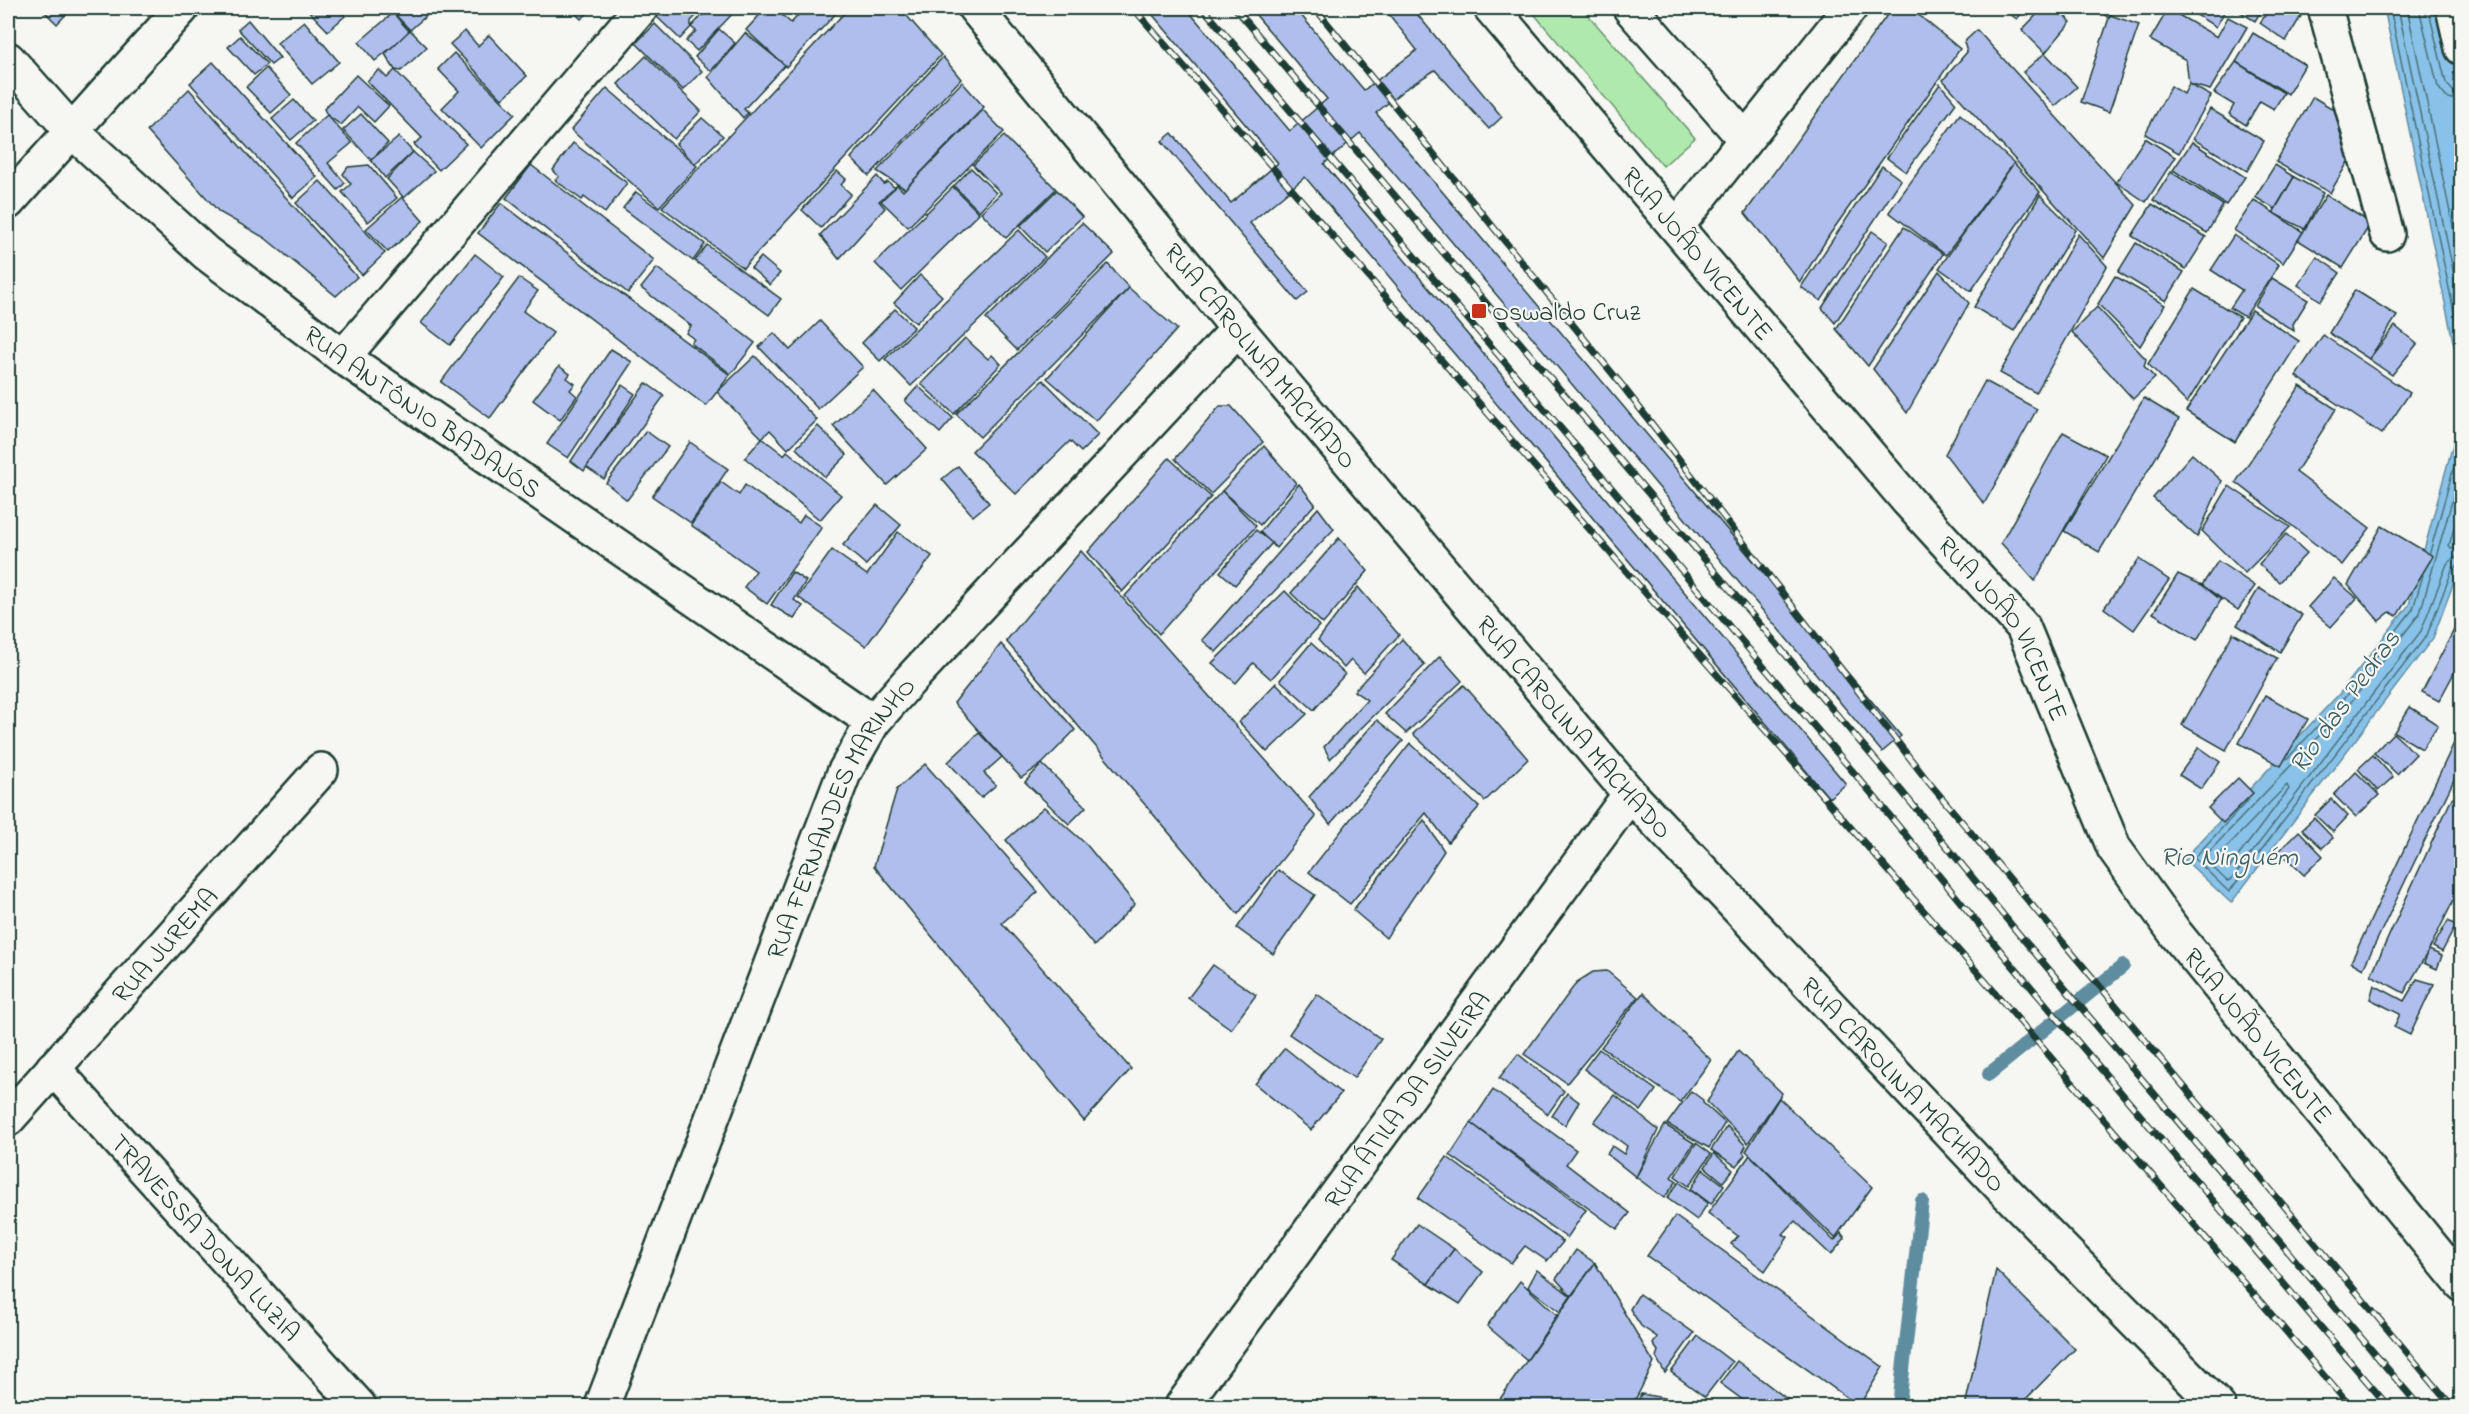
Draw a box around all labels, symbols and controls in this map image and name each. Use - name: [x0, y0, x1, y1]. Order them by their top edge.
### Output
- street label: RUA JOÃO VICENTE: [1611, 160, 1781, 351]
- street label: RUA CAROLINA MACHADO: [1153, 236, 1365, 479]
- place label: Oswaldo Cruz: [1492, 295, 1641, 333]
- marker: Oswaldo Cruz: [1470, 302, 1488, 320]
- street label: RUA ANTÔNIO BADAJÓS: [294, 318, 547, 510]
- street label: RUA JOÃO VICENTE: [1927, 529, 2076, 728]
- street label: RUA CAROLINA MACHADO: [1465, 608, 1680, 849]
- water label: Rio das Pedras: [2281, 623, 2412, 782]
- street label: RUA FERNANDES MARINHO: [759, 670, 926, 965]
- water label: Rio Ninguém: [2160, 839, 2299, 879]
- street label: RUA JUREMA: [104, 880, 229, 1013]
- street label: RUA JOÃO VICENTE: [2173, 941, 2340, 1134]
- street label: RUA CAROLINA MACHADO: [1790, 970, 2013, 1203]
- street label: RUA ÁTILA DA SILVEIRA: [1316, 985, 1501, 1218]
- street label: TRAVESSA DONA LUZIA: [100, 1127, 308, 1351]

